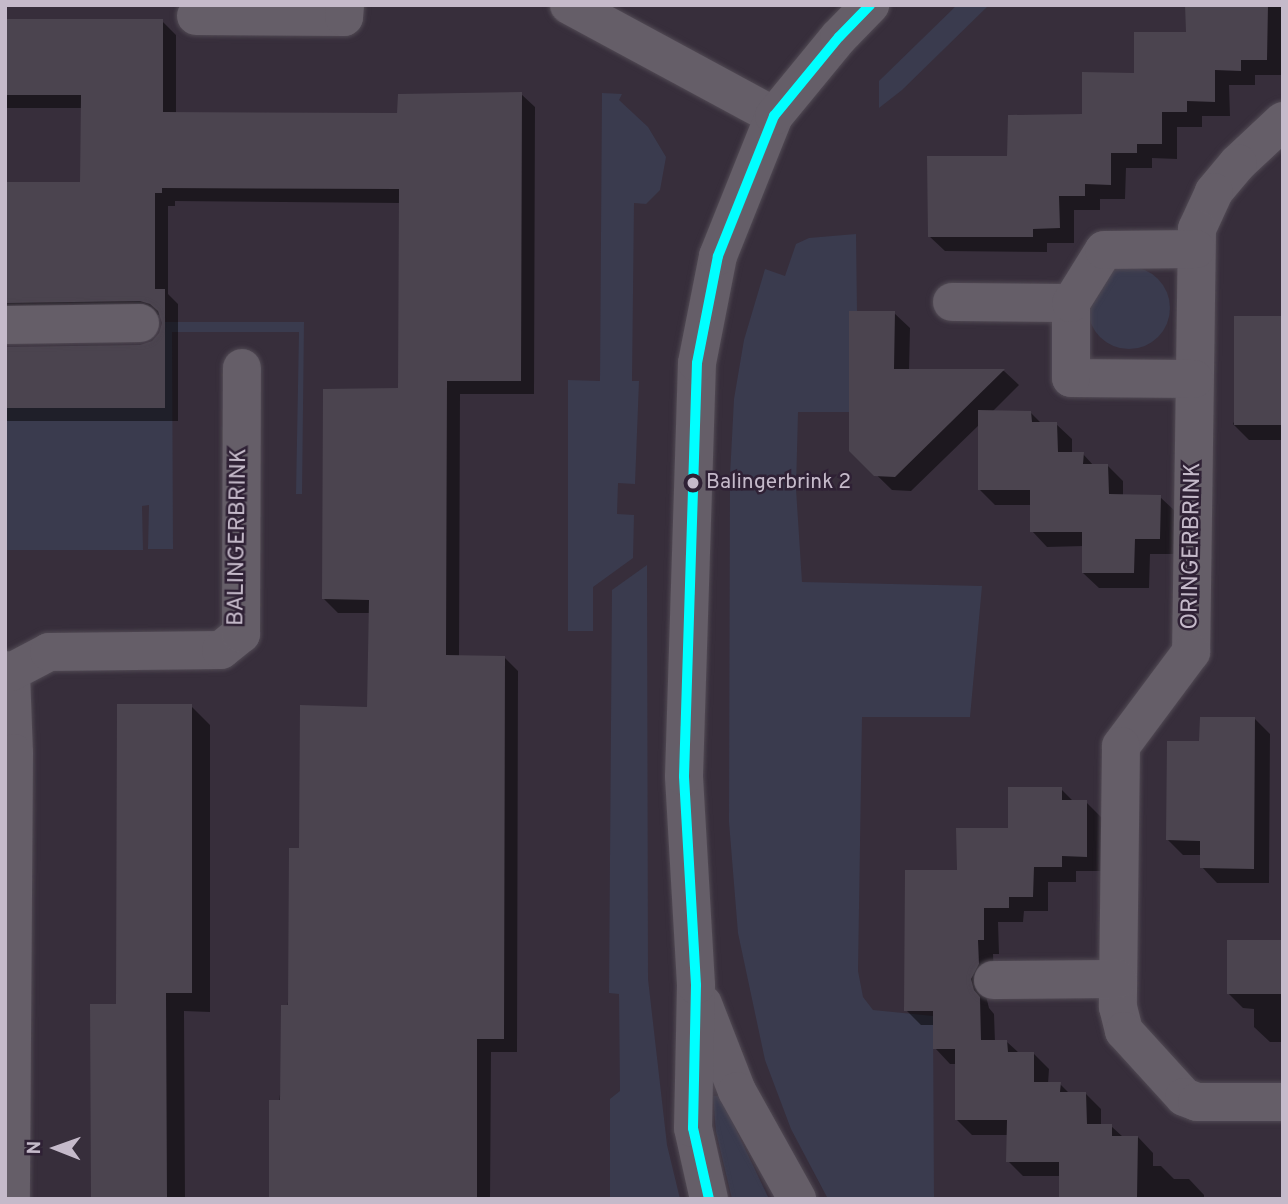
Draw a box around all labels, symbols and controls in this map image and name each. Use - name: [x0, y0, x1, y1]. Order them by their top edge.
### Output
- street label: BALINGERBRINK: [224, 448, 254, 626]
- street label: ORINGERBRINK: [1178, 462, 1208, 630]
- place label: Balingerbrink 2: [706, 470, 851, 496]
- marker: Balingerbrink 2: [686, 476, 700, 490]
- north arrow: [21, 1113, 91, 1183]
- text: N: [23, 1141, 47, 1155]

